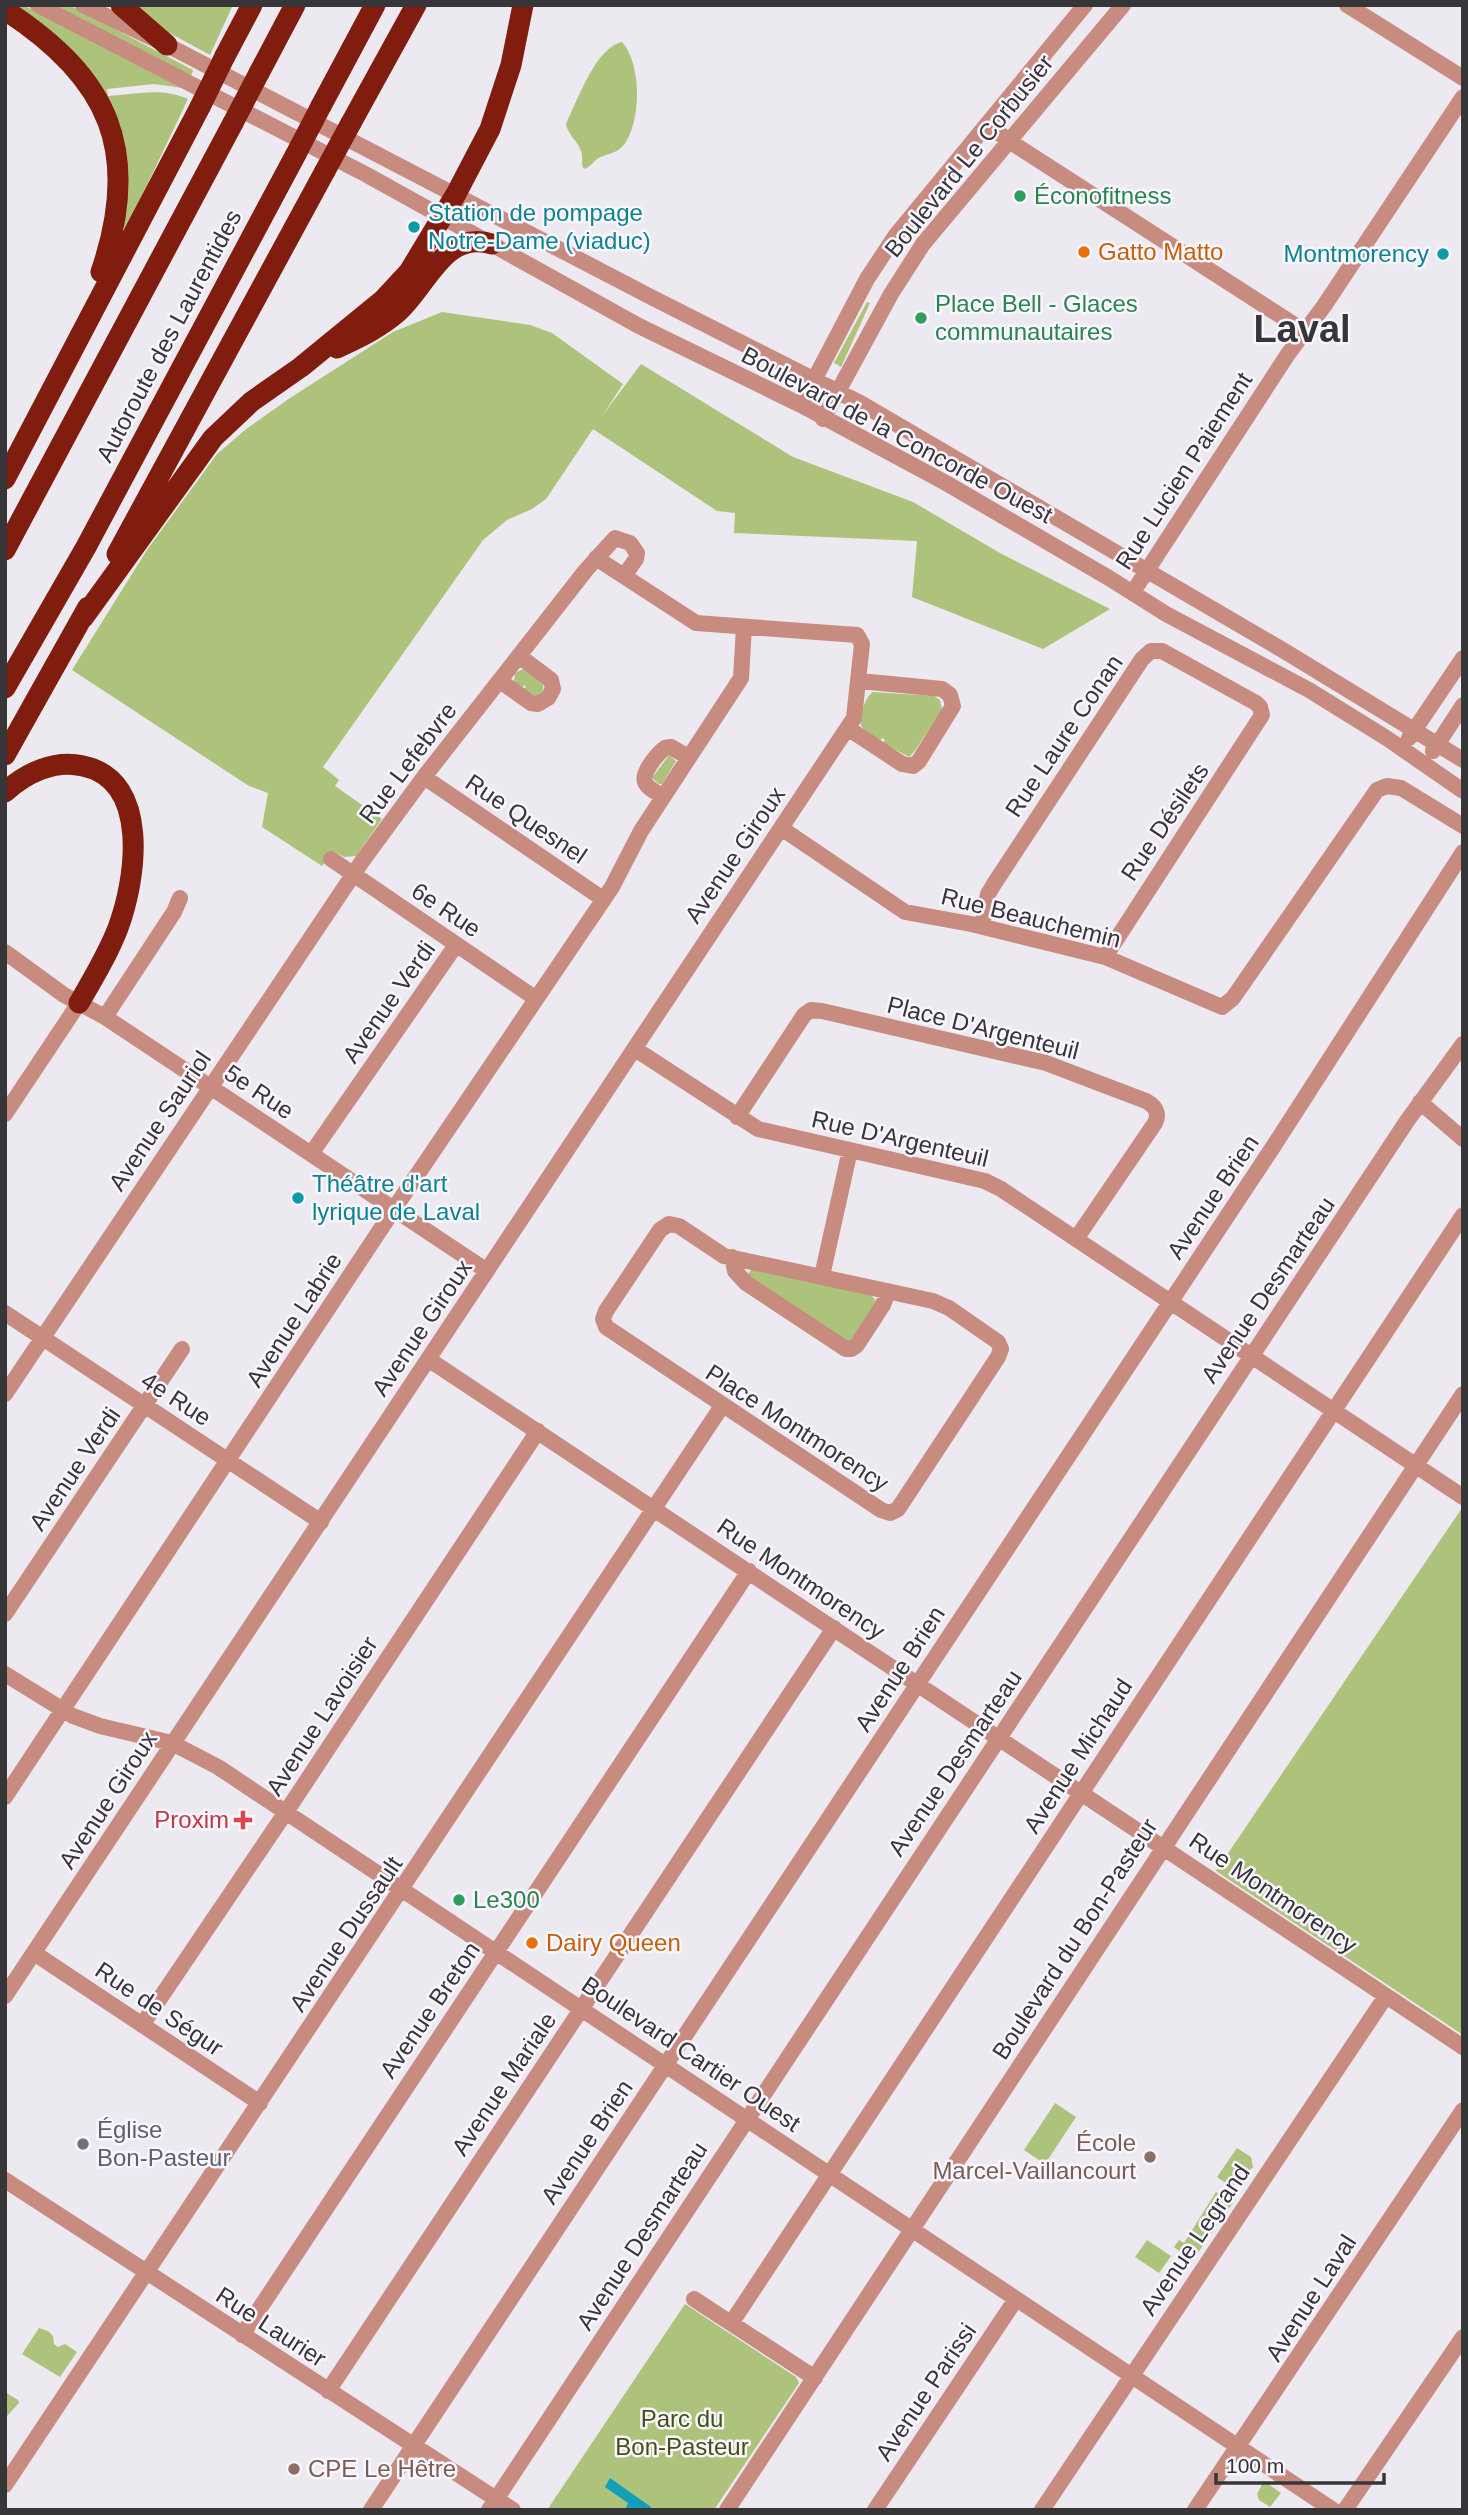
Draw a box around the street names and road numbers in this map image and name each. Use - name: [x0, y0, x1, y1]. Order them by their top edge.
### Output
- street label: Boulevard Le Corbusier: [879, 49, 1058, 262]
- street label: Autoroute des Laurentides: [91, 205, 247, 466]
- street label: Boulevard de la Concorde Ouest: [737, 341, 1058, 528]
- street label: Rue Lucien Paiement: [1110, 367, 1258, 574]
- street label: Rue Laure Conan: [999, 650, 1128, 822]
- street label: Rue Lefebvre: [353, 697, 462, 828]
- street label: Rue Désilets: [1115, 758, 1214, 886]
- street label: Rue Quesnel: [461, 768, 592, 869]
- street label: Avenue Giroux: [679, 782, 790, 928]
- street label: 6e Rue: [407, 877, 486, 942]
- street label: Rue Beauchemin: [939, 882, 1124, 953]
- street label: Avenue Verdi: [337, 936, 440, 1068]
- street label: Place D'Argenteuil: [884, 991, 1082, 1064]
- street label: Avenue Sauriol: [103, 1046, 216, 1196]
- street label: 5e Rue: [220, 1059, 299, 1124]
- street label: Rue D'Argenteuil: [809, 1105, 991, 1172]
- street label: Avenue Brien: [1161, 1130, 1264, 1264]
- street label: Avenue Desmarteau: [1195, 1192, 1340, 1388]
- street label: Avenue Labrie: [240, 1248, 347, 1392]
- street label: Avenue Giroux: [366, 1255, 477, 1401]
- street label: Place Montmorency: [701, 1359, 894, 1497]
- street label: 4e Rue: [136, 1366, 216, 1431]
- street label: Avenue Verdi: [24, 1402, 126, 1535]
- street label: Rue Montmorency: [712, 1513, 890, 1645]
- street label: Avenue Brien: [849, 1601, 950, 1736]
- street label: Avenue Lavoisier: [260, 1631, 383, 1800]
- street label: Avenue Desmarteau: [882, 1665, 1027, 1861]
- street label: Avenue Michaud: [1018, 1674, 1137, 1838]
- street label: Avenue Giroux: [53, 1726, 162, 1873]
- street label: Boulevard du Bon-Pasteur: [987, 1813, 1163, 2064]
- street label: Rue Montmorency: [1184, 1827, 1362, 1959]
- street label: Avenue Dussault: [284, 1851, 408, 2016]
- street label: Avenue Breton: [374, 1937, 485, 2083]
- street label: Rue de Ségur: [90, 1956, 228, 2061]
- street label: Boulevard Cartier Ouest: [577, 1970, 806, 2137]
- street label: Avenue Mariale: [446, 2007, 561, 2160]
- street label: Avenue Brien: [535, 2075, 638, 2209]
- street label: Avenue Desmarteau: [571, 2137, 712, 2335]
- street label: Avenue Legrand: [1134, 2159, 1255, 2320]
- street label: Avenue Laval: [1260, 2230, 1361, 2366]
- street label: Rue Laurier: [211, 2281, 331, 2372]
- street label: Avenue Parissi: [870, 2318, 981, 2465]

